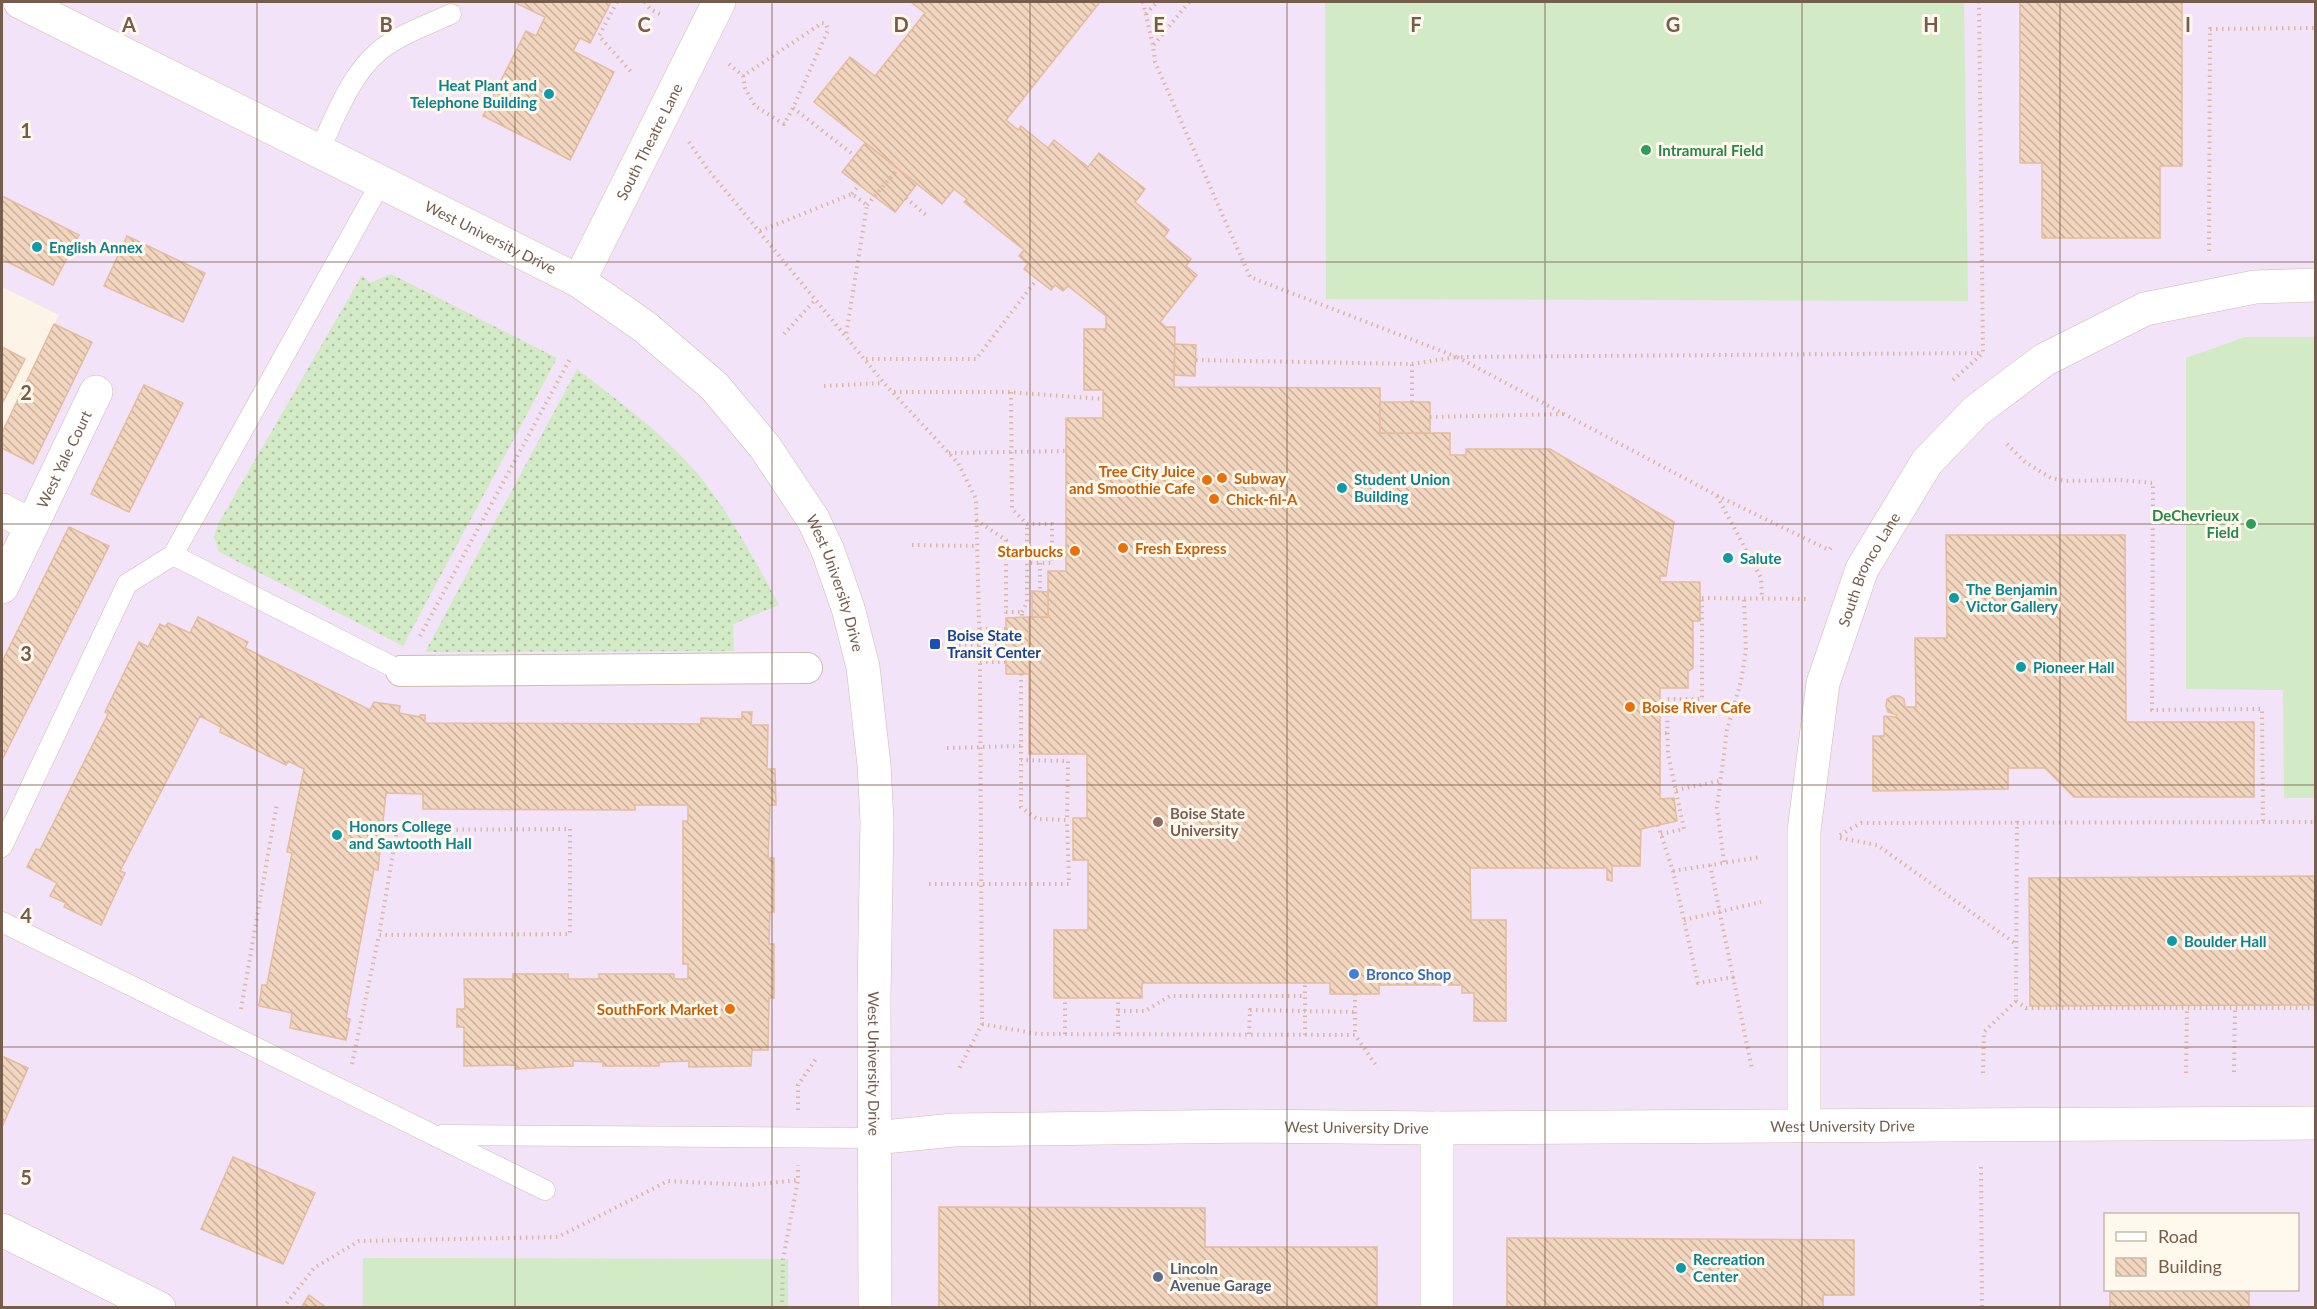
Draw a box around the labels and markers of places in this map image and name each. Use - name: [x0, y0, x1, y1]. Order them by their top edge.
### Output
- place label: Heat Plant and Telephone Building: [410, 76, 537, 111]
- marker: Heat Plant and Telephone Building: [542, 87, 556, 101]
- place label: Intramural Field: [1658, 141, 1763, 159]
- marker: Intramural Field: [1639, 143, 1653, 157]
- place label: English Annex: [49, 238, 143, 256]
- marker: English Annex: [30, 240, 44, 254]
- place label: Tree City Juice and Smoothie Cafe: [1069, 462, 1195, 497]
- place label: Subway: [1234, 469, 1286, 487]
- place label: Student Union Building: [1354, 470, 1450, 505]
- marker: Subway: [1215, 471, 1229, 485]
- marker: Tree City Juice and Smoothie Cafe: [1200, 473, 1214, 487]
- marker: Student Union Building: [1335, 481, 1349, 495]
- place label: Chick-fil-A: [1226, 490, 1298, 508]
- marker: Chick-fil-A: [1207, 492, 1221, 506]
- place label: DeChevrieux Field: [2152, 506, 2239, 541]
- marker: DeChevrieux Field: [2244, 517, 2258, 531]
- place label: Fresh Express: [1135, 539, 1227, 557]
- marker: Fresh Express: [1116, 541, 1130, 555]
- place label: Starbucks: [998, 542, 1063, 560]
- marker: Starbucks: [1068, 544, 1082, 558]
- place label: Salute: [1740, 549, 1781, 567]
- marker: Salute: [1721, 551, 1735, 565]
- place label: The Benjamin Victor Gallery: [1965, 580, 2058, 615]
- marker: The Benjamin Victor Gallery: [1947, 591, 1961, 605]
- place label: Boise State Transit Center: [947, 626, 1041, 661]
- marker: Boise State Transit Center: [928, 637, 942, 651]
- place label: Pioneer Hall: [2033, 658, 2115, 676]
- marker: Pioneer Hall: [2014, 660, 2028, 674]
- place label: Boise River Cafe: [1642, 698, 1751, 716]
- marker: Boise River Cafe: [1623, 700, 1637, 714]
- place label: Boise State University: [1170, 804, 1245, 839]
- marker: Boise State University: [1151, 815, 1165, 829]
- place label: Honors College and Sawtooth Hall: [349, 817, 472, 852]
- marker: Honors College and Sawtooth Hall: [330, 828, 344, 842]
- place label: Boulder Hall: [2184, 932, 2266, 950]
- marker: Boulder Hall: [2165, 934, 2179, 948]
- place label: Bronco Shop: [1366, 965, 1451, 983]
- marker: Bronco Shop: [1347, 967, 1361, 981]
- place label: SouthFork Market: [597, 1000, 718, 1018]
- marker: SouthFork Market: [723, 1002, 737, 1016]
- place label: Recreation Center: [1693, 1250, 1765, 1285]
- place label: Lincoln Avenue Garage: [1169, 1259, 1271, 1294]
- marker: Recreation Center: [1674, 1261, 1688, 1275]
- marker: Lincoln Avenue Garage: [1151, 1270, 1165, 1284]

